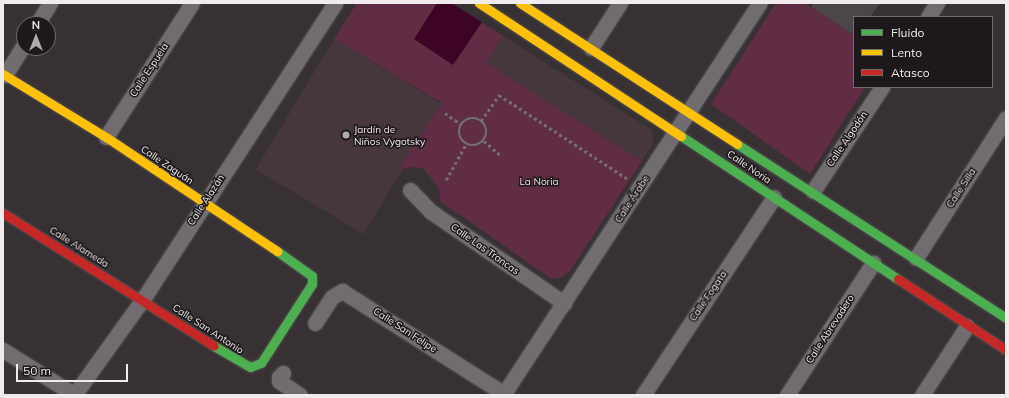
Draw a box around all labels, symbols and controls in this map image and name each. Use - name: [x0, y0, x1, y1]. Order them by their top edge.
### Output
- north arrow: [16, 16, 56, 56]
- legend: [853, 16, 993, 88]
- text: N: [32, 18, 40, 32]
- text: Fluido: [891, 25, 924, 40]
- street label: Calle Espuela: [127, 41, 171, 99]
- text: Lento: [891, 45, 922, 60]
- text: Atasco: [891, 65, 930, 80]
- street label: Calle Algodón: [824, 109, 870, 169]
- place label: Jardín de Niños Vygotsky: [354, 123, 425, 146]
- marker: Jardín de Niños Vygotsky: [341, 130, 351, 140]
- street label: Calle Zaguán: [138, 143, 196, 187]
- street label: Calle Noria: [725, 148, 773, 186]
- street label: Calle Silla: [944, 166, 978, 210]
- street label: Calle Alazán: [185, 172, 227, 228]
- street label: Calle Árabe: [612, 173, 652, 225]
- park label: La Noria: [519, 176, 559, 188]
- street label: Calle Las Trancas: [448, 221, 522, 277]
- street label: Calle Alameda: [47, 224, 111, 270]
- street label: Calle Fogata: [687, 269, 729, 323]
- street label: Calle Abrevadero: [803, 292, 857, 366]
- street label: Calle San Antonio: [170, 302, 246, 356]
- street label: Calle San Felipe: [371, 305, 439, 355]
- scale bar: [18, 356, 130, 382]
- text: 50 m: [23, 363, 51, 378]

